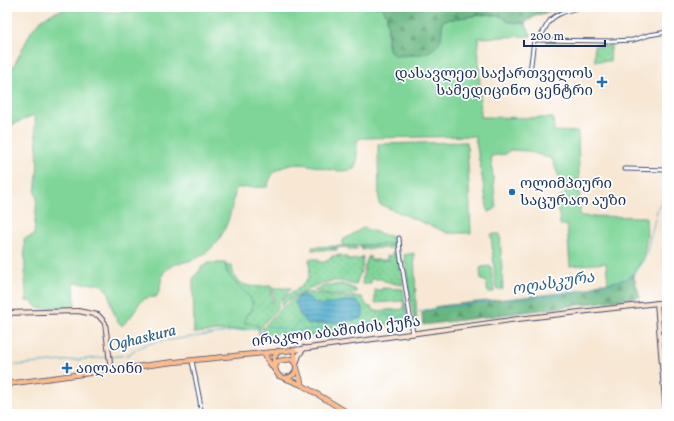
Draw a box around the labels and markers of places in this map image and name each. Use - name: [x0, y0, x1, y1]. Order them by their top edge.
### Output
- place label: დასავლეთ საქართველოს სამედიცინო ცენტრი: [395, 64, 593, 102]
- marker: დასავლეთ საქართველოს სამედიცინო ცენტრი: [596, 76, 608, 88]
- place label: ოლიმპიური საცურაო აუზი: [520, 174, 626, 212]
- marker: ოლიმპიური საცურაო აუზი: [507, 187, 517, 197]
- place label: აილაინი: [76, 359, 143, 380]
- marker: აილაინი: [61, 362, 73, 374]

